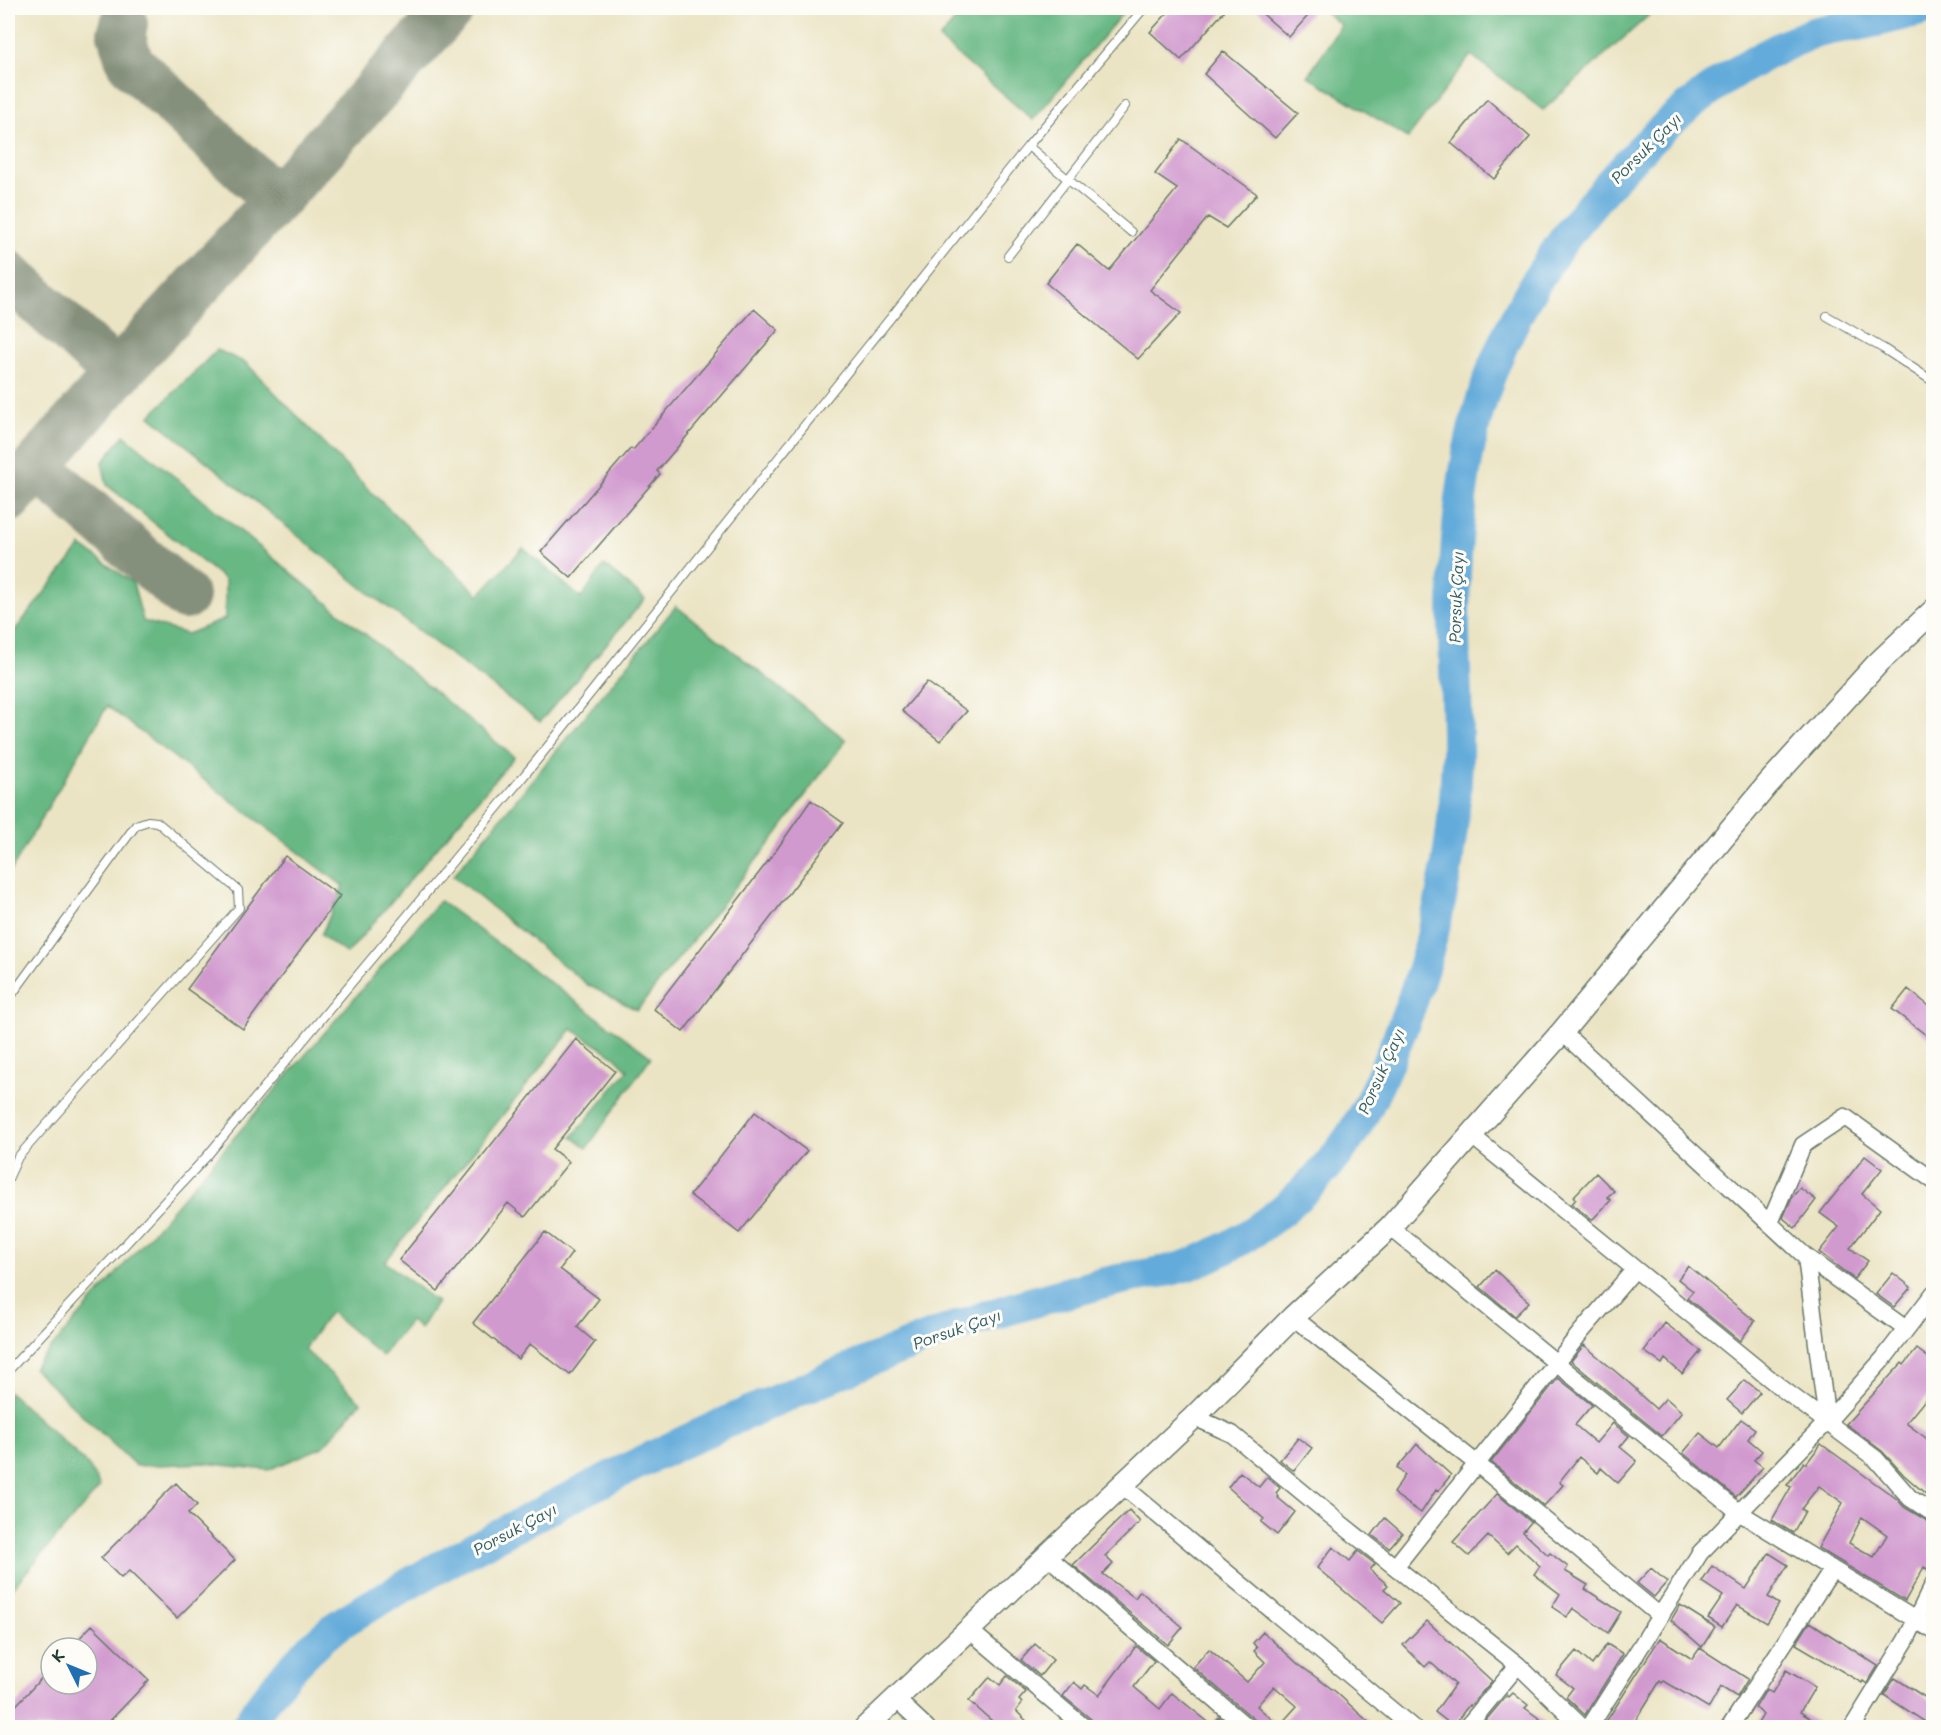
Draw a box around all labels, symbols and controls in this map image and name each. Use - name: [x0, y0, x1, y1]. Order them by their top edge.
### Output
- water label: Porsuk Çayı: [1606, 108, 1686, 188]
- water label: Porsuk Çayı: [1443, 551, 1468, 643]
- water label: Porsuk Çayı: [1352, 1024, 1409, 1117]
- water label: Porsuk Çayı: [910, 1304, 1004, 1353]
- water label: Porsuk Çayı: [469, 1498, 560, 1559]
- north arrow: [39, 1636, 99, 1696]
- text: K: [46, 1644, 69, 1666]

